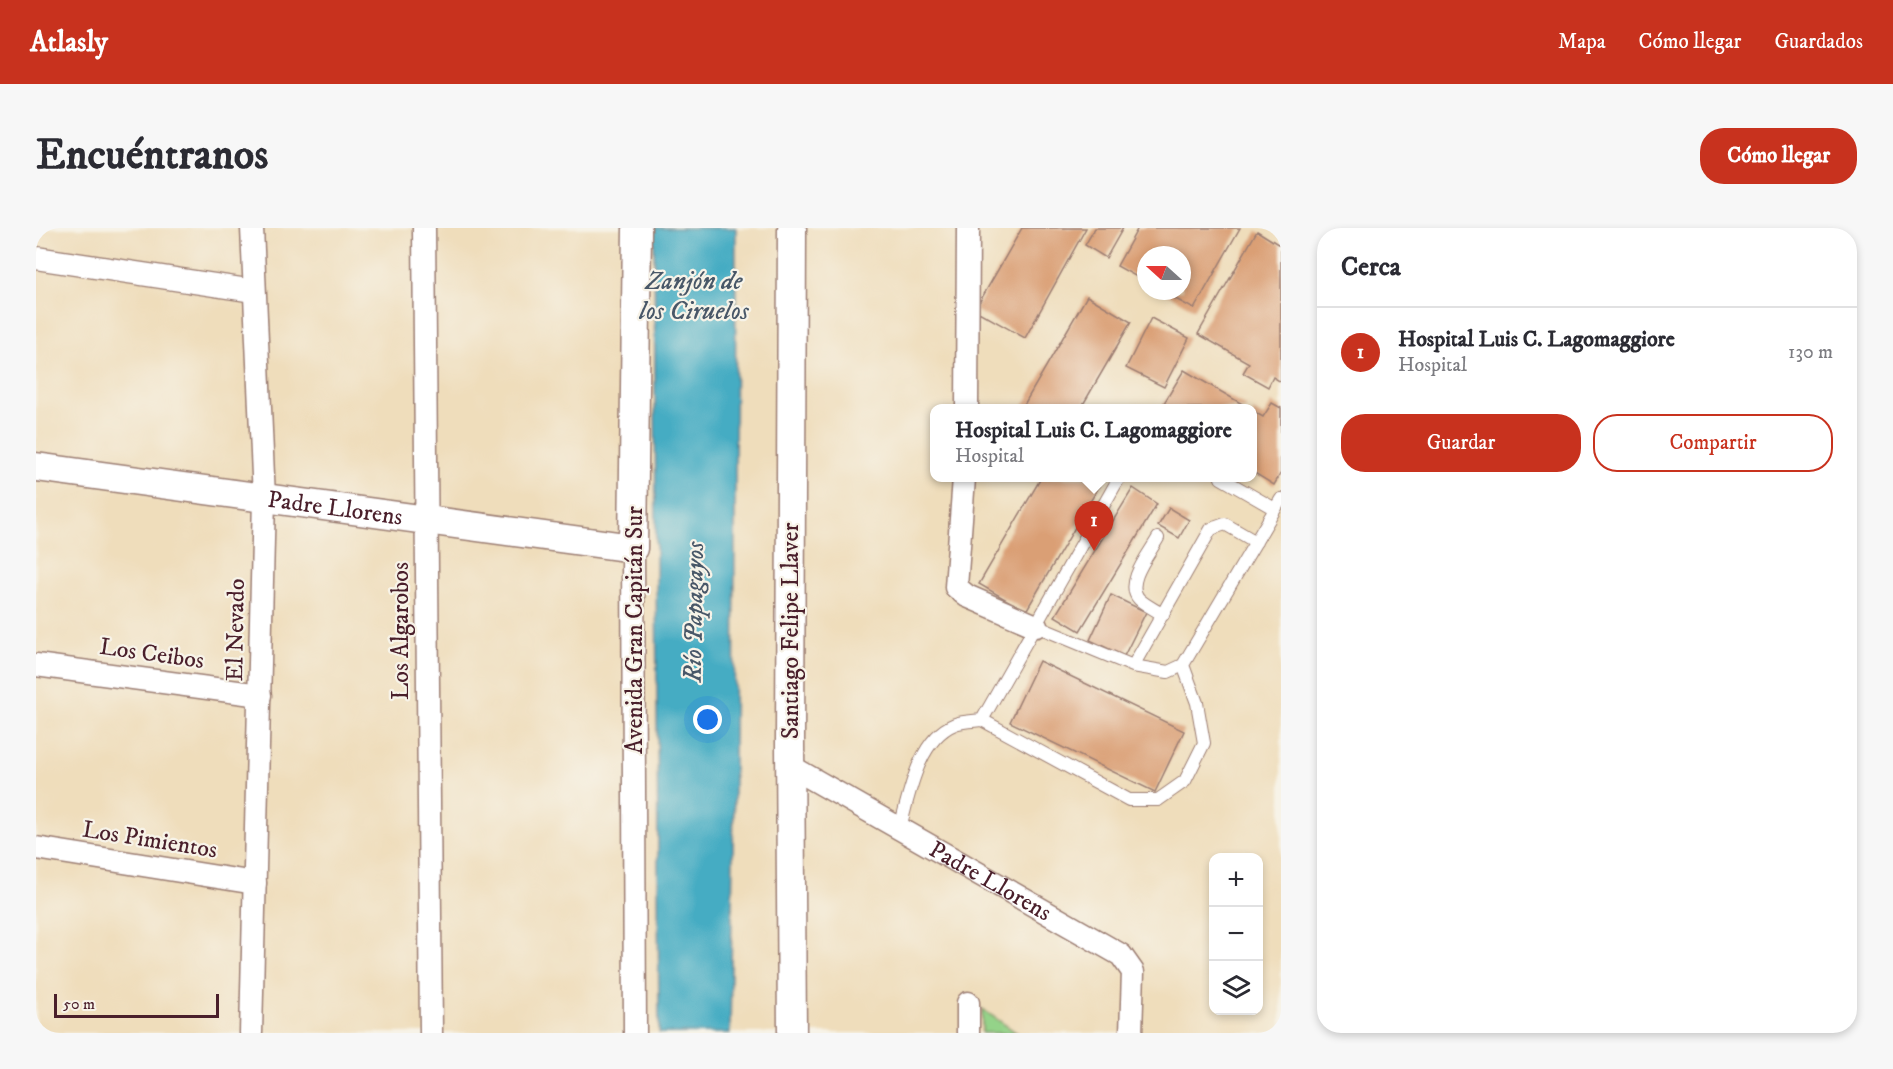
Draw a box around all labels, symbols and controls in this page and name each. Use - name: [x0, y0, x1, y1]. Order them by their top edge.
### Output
- text: Atlasly: [30, 25, 108, 60]
- text: Mapa: [1558, 29, 1606, 55]
- text: Cómo llegar: [1639, 29, 1741, 55]
- text: Guardados: [1774, 29, 1863, 55]
- button: Cómo llegar: [1700, 128, 1857, 184]
- text: Encuéntranos: [36, 130, 268, 182]
- north arrow: [1137, 246, 1191, 300]
- text: Cerca: [1341, 251, 1401, 284]
- water label: Zanjón de los Ciruelos: [638, 265, 750, 328]
- text: Hospital Luis C. Lagomaggiore: [1398, 326, 1675, 353]
- text: 1: [1357, 340, 1364, 365]
- text: 130 m: [1788, 340, 1833, 365]
- text: Hospital: [1398, 353, 1467, 378]
- popup: [930, 404, 1257, 482]
- button: Guardar: [1341, 414, 1581, 472]
- button: Compartir: [1593, 414, 1833, 472]
- text: Hospital Luis C. Lagomaggiore: [955, 417, 1232, 444]
- text: Hospital: [955, 444, 1024, 469]
- street label: Padre Llorens: [266, 485, 404, 533]
- pin: 1: [1074, 502, 1114, 551]
- street label: Avenida Gran Capitán Sur: [620, 506, 650, 754]
- street label: Santiago Felipe Llaver: [776, 523, 806, 739]
- water label: Río Papagayos: [677, 540, 712, 684]
- street label: Los Algarobos: [386, 562, 416, 700]
- street label: El Nevado: [220, 578, 252, 682]
- street label: Los Ceibos: [98, 632, 206, 676]
- your location: [693, 705, 722, 734]
- street label: Los Pimientos: [80, 815, 219, 865]
- street label: Padre Llorens: [924, 835, 1057, 928]
- map controls: [1209, 853, 1263, 1015]
- button: +: [1209, 853, 1263, 907]
- button: −: [1209, 907, 1263, 961]
- button: layers: [1209, 961, 1263, 1015]
- scale bar: [54, 991, 219, 1018]
- text: 50 m: [63, 994, 95, 1014]

